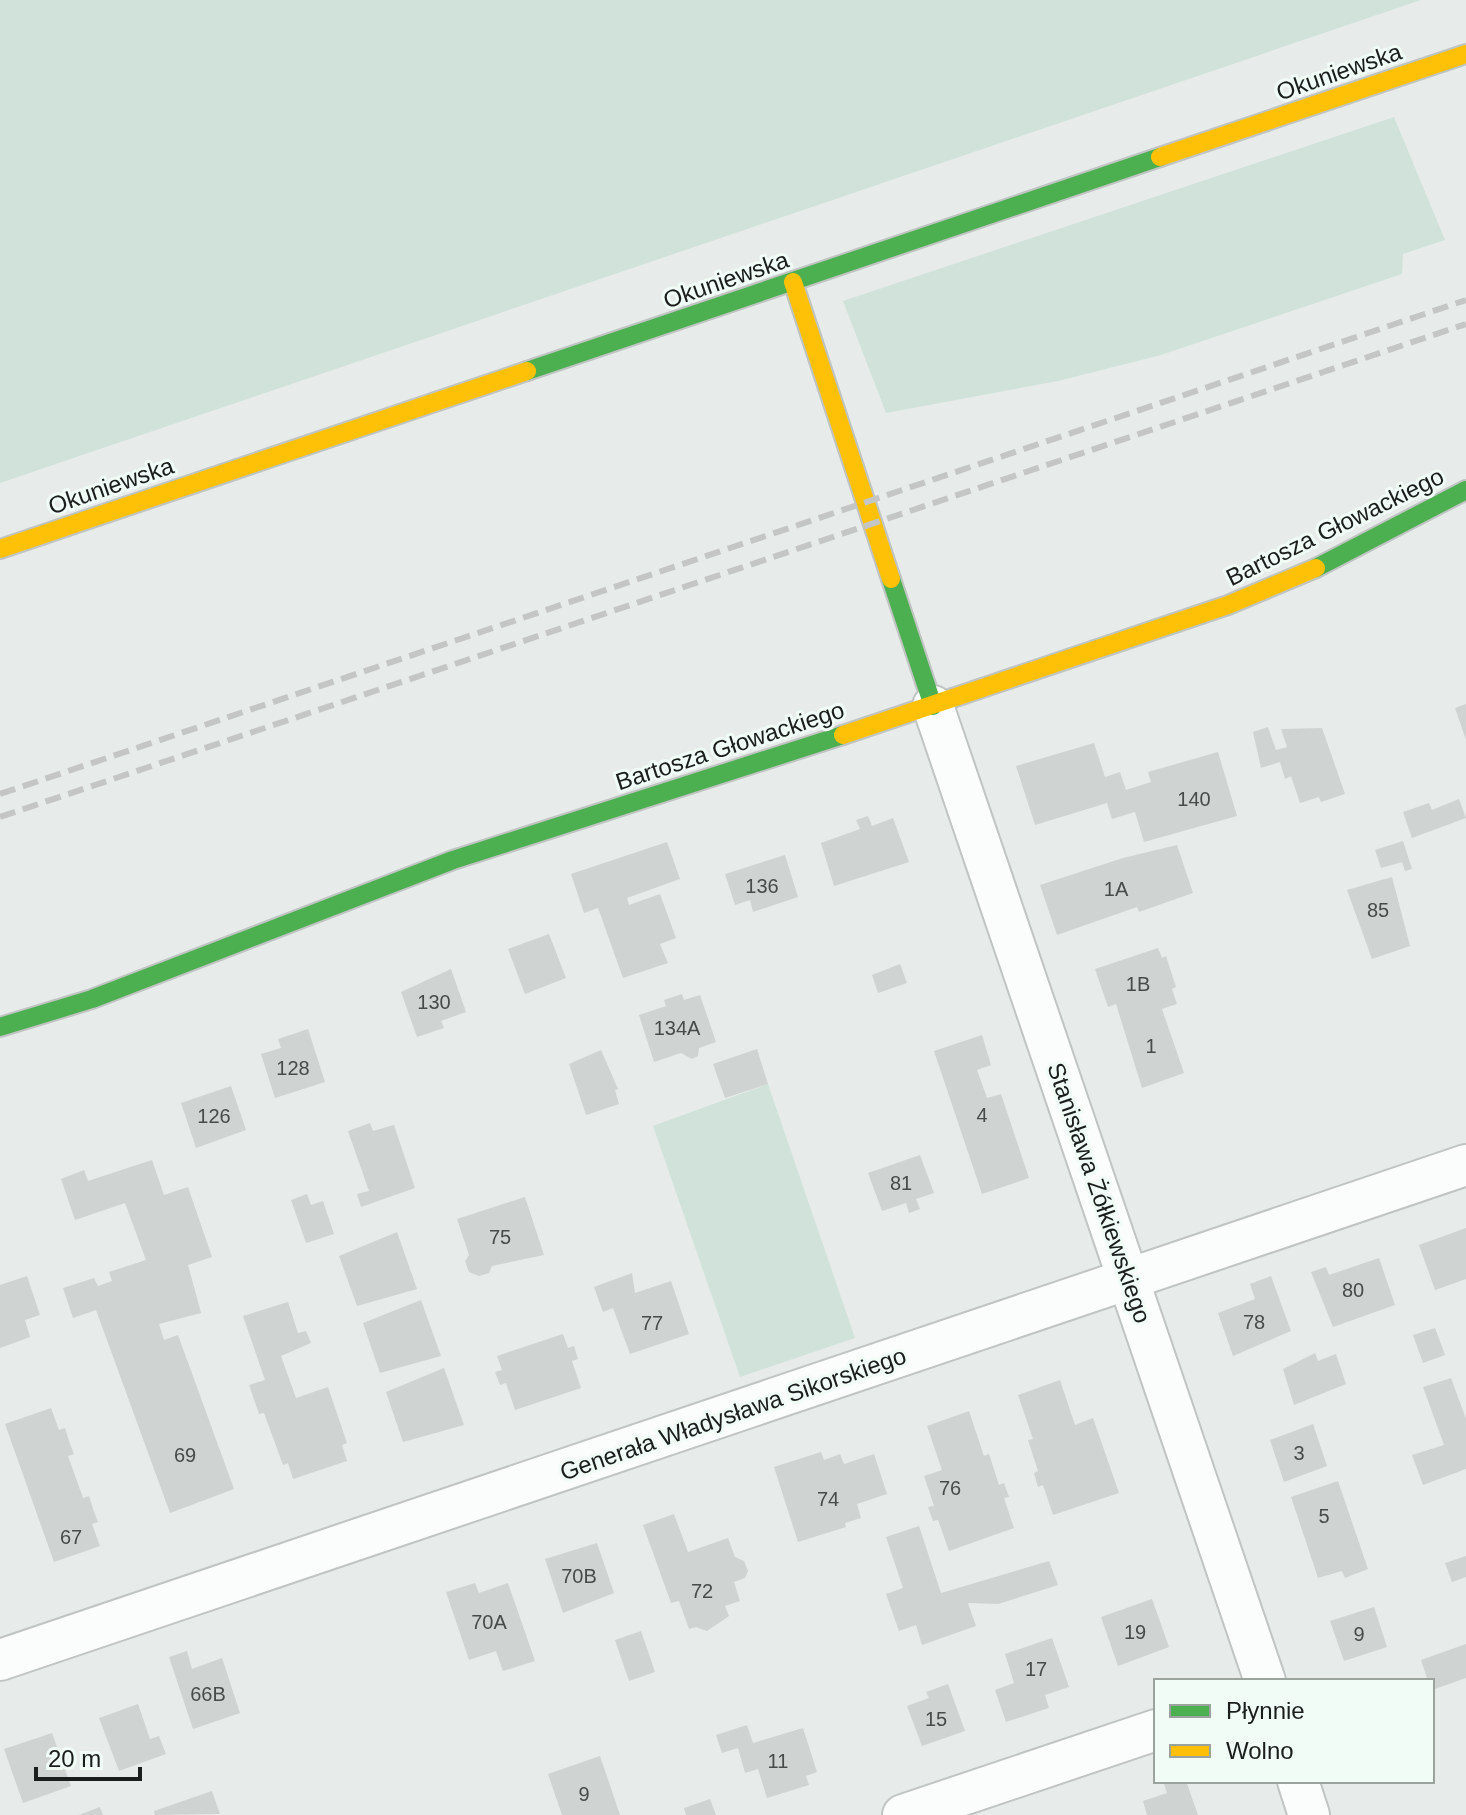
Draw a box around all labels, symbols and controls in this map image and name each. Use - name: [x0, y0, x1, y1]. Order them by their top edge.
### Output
- street label: Okuniewska: [1273, 37, 1406, 106]
- street label: Okuniewska: [660, 245, 793, 314]
- street label: Okuniewska: [45, 451, 178, 520]
- street label: Bartosza Głowackiego: [1222, 462, 1448, 591]
- street label: Bartosza Głowackiego: [612, 696, 848, 795]
- house number: 140: [1177, 788, 1211, 810]
- house number: 136: [745, 875, 779, 897]
- house number: 1A: [1104, 878, 1129, 900]
- house number: 85: [1367, 899, 1389, 921]
- house number: 1B: [1126, 973, 1150, 995]
- house number: 130: [417, 991, 451, 1013]
- house number: 134A: [654, 1017, 701, 1039]
- house number: 1: [1145, 1035, 1157, 1057]
- house number: 128: [276, 1057, 310, 1079]
- street label: Stanisława Żółkiewskiego: [1042, 1059, 1157, 1327]
- house number: 4: [976, 1104, 988, 1126]
- house number: 126: [197, 1105, 231, 1127]
- house number: 81: [890, 1172, 912, 1194]
- house number: 75: [489, 1226, 511, 1248]
- house number: 80: [1342, 1279, 1364, 1301]
- house number: 78: [1243, 1311, 1265, 1333]
- house number: 77: [641, 1312, 663, 1334]
- street label: Generała Władysława Sikorskiego: [556, 1341, 909, 1486]
- house number: 3: [1293, 1442, 1305, 1464]
- house number: 69: [174, 1444, 196, 1466]
- house number: 76: [939, 1477, 961, 1499]
- house number: 74: [817, 1488, 839, 1510]
- house number: 5: [1318, 1505, 1330, 1527]
- house number: 67: [60, 1526, 82, 1548]
- house number: 70B: [561, 1565, 597, 1587]
- house number: 72: [691, 1580, 713, 1602]
- house number: 70A: [471, 1611, 507, 1633]
- house number: 19: [1124, 1621, 1146, 1643]
- house number: 9: [1353, 1623, 1365, 1645]
- house number: 17: [1025, 1658, 1047, 1680]
- legend: [1154, 1679, 1434, 1783]
- house number: 66B: [190, 1683, 226, 1705]
- text: Płynnie: [1226, 1697, 1305, 1724]
- house number: 15: [925, 1708, 947, 1730]
- scale bar: [36, 1731, 140, 1781]
- text: Wolno: [1226, 1737, 1294, 1764]
- text: 20 m: [48, 1745, 101, 1772]
- house number: 11: [768, 1750, 788, 1772]
- house number: 9: [578, 1783, 590, 1805]

